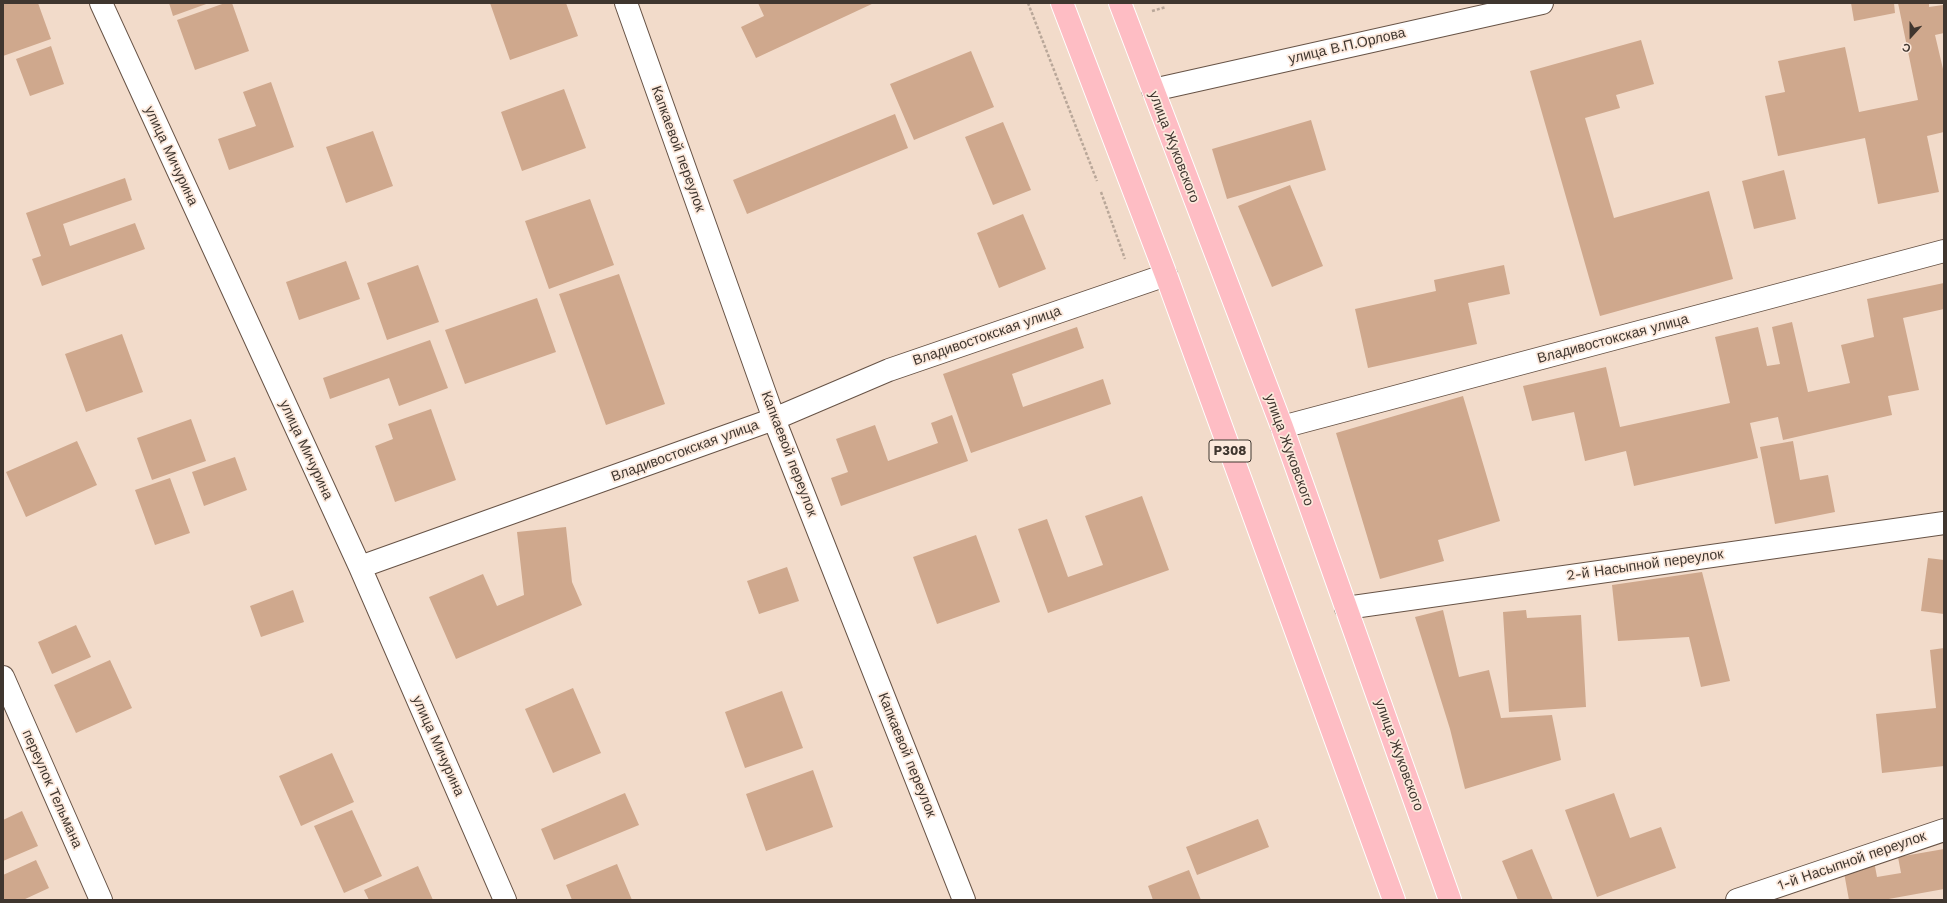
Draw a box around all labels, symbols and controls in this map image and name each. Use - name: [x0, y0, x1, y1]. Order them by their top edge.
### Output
- north arrow: [1891, 16, 1931, 56]
- street label: улица В.П.Орлова: [1287, 24, 1407, 68]
- text: С: [1900, 40, 1913, 55]
- street label: Капкаевой переулок: [647, 84, 709, 214]
- street label: улица Жуковского: [1145, 89, 1203, 205]
- street label: улица Мичурина: [141, 104, 201, 208]
- street label: Владивостокская улица: [911, 303, 1063, 369]
- street label: Владивостокская улица: [1536, 311, 1690, 367]
- street label: Капкаевой переулок: [757, 389, 821, 519]
- street label: улица Жуковского: [1261, 392, 1317, 508]
- street label: улица Мичурина: [276, 398, 336, 502]
- street label: Владивостокская улица: [609, 416, 761, 486]
- road number: P308: [1209, 440, 1251, 462]
- street label: 2-й Насыпной переулок: [1566, 546, 1724, 584]
- street label: Капкаевой переулок: [874, 690, 940, 820]
- street label: улица Мичурина: [408, 693, 468, 799]
- street label: улица Жуковского: [1371, 697, 1427, 813]
- street label: переулок Тельмана: [18, 727, 86, 851]
- street label: 1-й Насыпной переулок: [1776, 828, 1928, 894]

